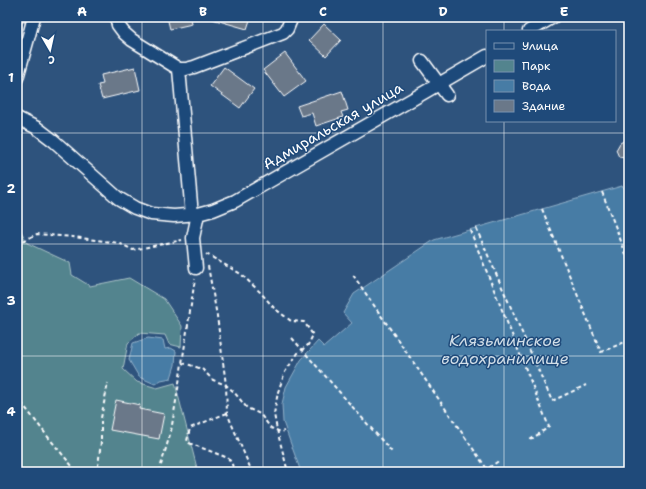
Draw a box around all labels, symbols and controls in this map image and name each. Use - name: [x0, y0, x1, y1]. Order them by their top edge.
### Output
- text: A: [77, 3, 87, 20]
- text: B: [199, 3, 207, 20]
- text: C: [319, 3, 327, 20]
- text: D: [438, 3, 448, 20]
- text: E: [560, 3, 569, 20]
- north arrow: [30, 30, 70, 70]
- legend: [486, 30, 616, 122]
- text: Улица: [522, 38, 559, 54]
- text: С: [47, 51, 56, 67]
- text: Парк: [522, 58, 551, 74]
- text: 1: [8, 69, 14, 86]
- street label: Адмиральская улица: [259, 77, 407, 174]
- text: Вода: [522, 78, 551, 94]
- text: Здание: [522, 98, 566, 114]
- text: 2: [6, 180, 16, 197]
- text: 3: [6, 292, 16, 309]
- water label: Клязьминское водохранилище: [441, 330, 569, 369]
- text: 4: [6, 403, 16, 420]

